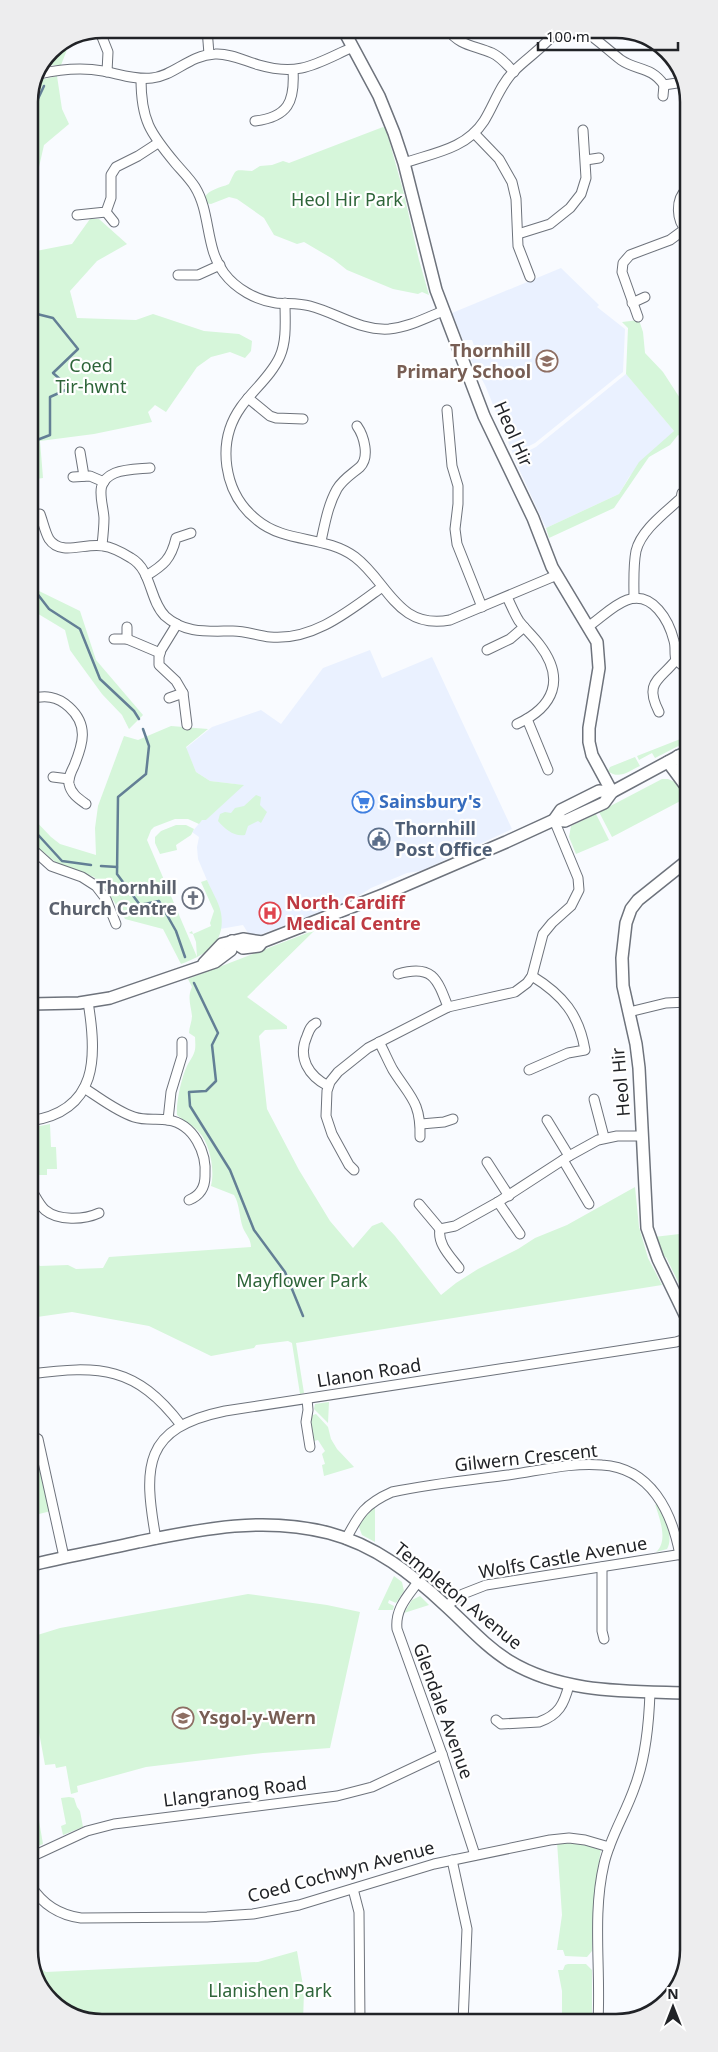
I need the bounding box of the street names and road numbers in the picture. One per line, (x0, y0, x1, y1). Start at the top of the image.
street label: Heol Hir (489, 397, 539, 471)
street label: Heol Hir (605, 1046, 635, 1118)
street label: Llanon Road (315, 1352, 423, 1392)
street label: Gilwern Crescent (453, 1438, 599, 1476)
street label: Wolfs Castle Avenue (477, 1530, 649, 1584)
street label: Templeton Avenue (390, 1536, 528, 1654)
street label: Glendale Avenue (408, 1639, 480, 1782)
street label: Llangranog Road (162, 1770, 308, 1812)
street label: Coed Cochwyn Avenue (245, 1835, 437, 1908)

